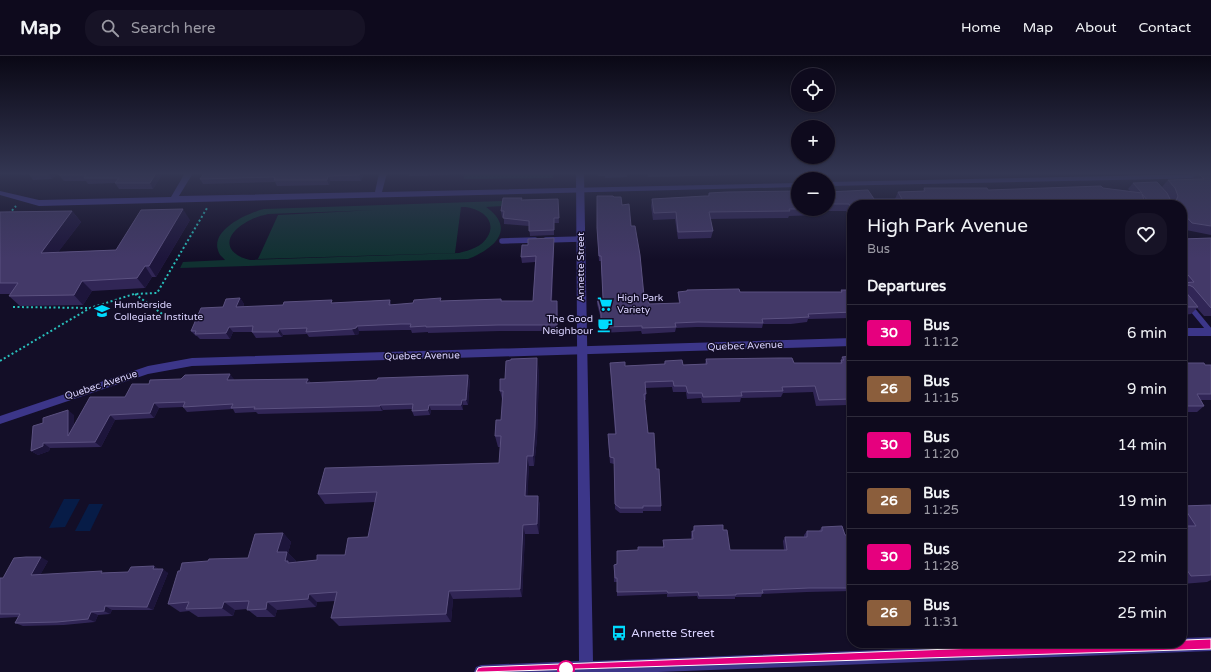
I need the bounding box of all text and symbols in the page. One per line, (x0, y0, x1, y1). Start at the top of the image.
search box (85, 10, 365, 46)
text: Map (20, 17, 61, 39)
icon: search (99, 17, 121, 39)
text: Search here (131, 19, 215, 37)
text: Home (961, 19, 1001, 36)
text: Map (1023, 19, 1053, 36)
text: About (1075, 19, 1117, 36)
text: Contact (1139, 19, 1191, 36)
map controls (791, 68, 835, 216)
button: locate (791, 68, 835, 112)
button: + (791, 120, 835, 164)
button: − (791, 172, 835, 216)
button: heart (1125, 213, 1167, 255)
text: High Park Avenue (867, 215, 1028, 237)
street label: Annette Street (575, 232, 587, 302)
text: Bus (867, 241, 890, 257)
text: Departures (867, 277, 946, 295)
place label: High Park Variety (617, 292, 664, 316)
supermarket icon: High Park Variety (596, 295, 614, 313)
place label: Humberside Collegiate Institute (114, 299, 203, 323)
school or university icon: Humberside Collegiate Institute (93, 302, 111, 320)
place label: The Good Neighbour (542, 313, 593, 337)
cafe icon: The Good Neighbour (596, 316, 614, 334)
text: Bus (923, 316, 950, 334)
text: 30 (880, 324, 898, 341)
text: 6 min (1127, 324, 1167, 342)
text: 11:12 (923, 334, 959, 350)
street label: Quebec Avenue (707, 339, 783, 353)
street label: Quebec Avenue (384, 349, 460, 363)
street label: Quebec Avenue (63, 368, 139, 402)
text: Bus (923, 372, 950, 390)
text: 26 (880, 380, 898, 397)
text: 9 min (1127, 380, 1167, 398)
text: 11:15 (923, 390, 959, 406)
text: Bus (923, 428, 950, 446)
text: 30 (880, 436, 898, 453)
text: 14 min (1118, 436, 1167, 454)
text: 11:20 (923, 446, 959, 462)
text: Bus (923, 484, 950, 502)
text: 26 (880, 492, 898, 509)
text: 19 min (1118, 492, 1167, 510)
text: 11:25 (923, 502, 959, 518)
text: Bus (923, 540, 950, 558)
text: 30 (880, 548, 898, 565)
text: 22 min (1118, 548, 1167, 566)
text: 11:28 (923, 558, 959, 574)
text: Bus (923, 596, 950, 614)
text: 26 (880, 604, 898, 621)
text: 25 min (1118, 604, 1167, 622)
text: 11:31 (923, 614, 959, 630)
bus stop icon: Annette Street (610, 624, 628, 642)
place label: Annette Street (631, 626, 715, 640)
unlabelled marker (557, 660, 575, 672)

